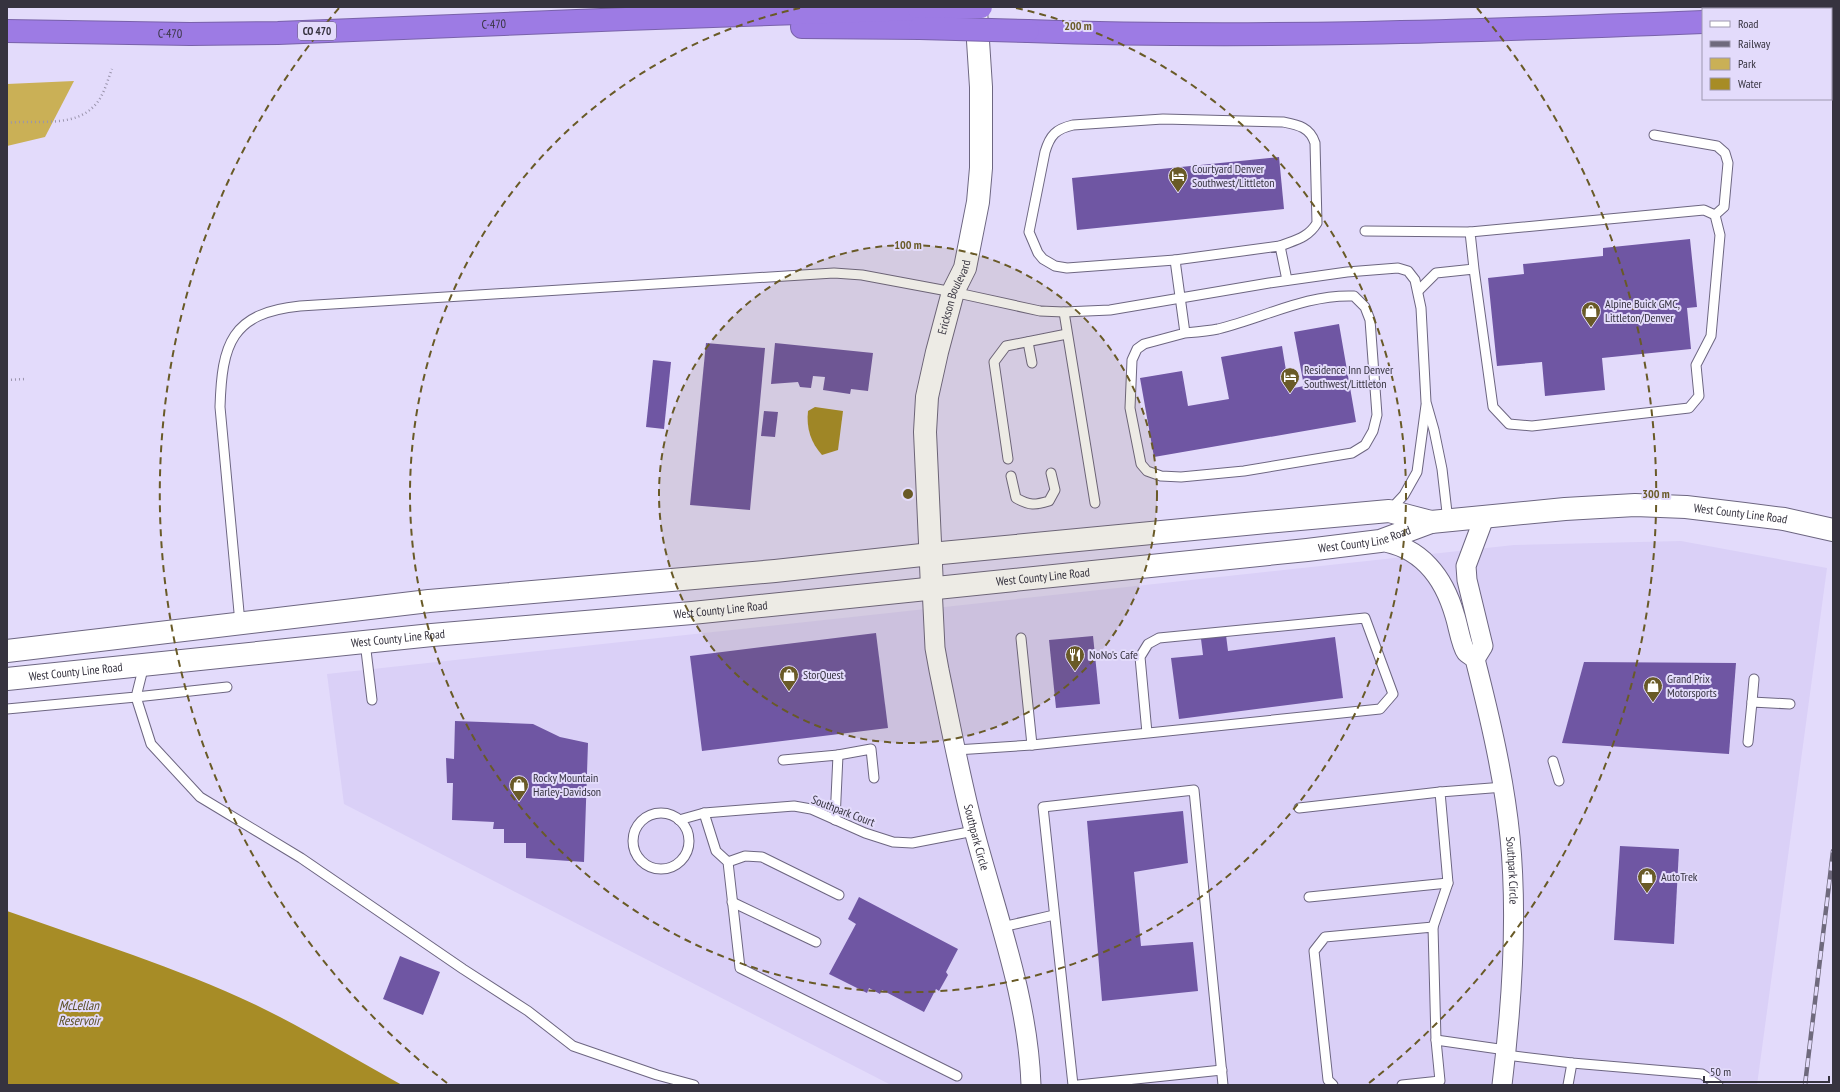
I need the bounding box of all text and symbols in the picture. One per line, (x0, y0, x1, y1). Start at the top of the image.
legend (1702, 8, 1832, 100)
street label: C-470 (481, 16, 506, 32)
text: Road (1738, 16, 1758, 31)
text: 200 m (1064, 18, 1092, 33)
road number: CO 470 (298, 22, 336, 40)
street label: C-470 (158, 25, 182, 41)
text: Railway (1738, 36, 1771, 51)
text: Park (1738, 56, 1756, 71)
text: Water (1738, 76, 1763, 91)
place label: Courtyard Denver Southwest/Littleton (1192, 161, 1275, 190)
hotel icon: Courtyard Denver Southwest/Littleton (1167, 165, 1189, 193)
text: 100 m (894, 237, 922, 252)
street label: Erickson Boulevard (934, 259, 973, 336)
place label: Alpine Buick GMC, Littleton/Denver (1605, 296, 1680, 325)
shop icon: Alpine Buick GMC, Littleton/Denver (1580, 300, 1602, 328)
place label: Residence Inn Denver Southwest/Littleton (1304, 362, 1394, 391)
hotel icon: Residence Inn Denver Southwest/Littleton (1279, 366, 1301, 394)
text: 300 m (1642, 486, 1670, 501)
centre of rings (901, 487, 915, 501)
street label: West County Line Road (1693, 500, 1789, 527)
street label: West County Line Road (1317, 522, 1413, 556)
street label: West County Line Road (995, 564, 1091, 589)
street label: West County Line Road (673, 597, 768, 622)
street label: West County Line Road (350, 626, 445, 650)
restaurant icon: NoNo's Cafe (1064, 644, 1086, 672)
place label: NoNo's Cafe (1089, 647, 1138, 662)
street label: West County Line Road (28, 659, 123, 684)
shop icon: StorQuest (778, 664, 800, 692)
place label: StorQuest (803, 667, 845, 682)
place label: Grand Prix Motorsports (1667, 671, 1717, 700)
shop icon: Grand Prix Motorsports (1642, 675, 1664, 703)
place label: Rocky Mountain Harley-Davidson (533, 770, 601, 799)
shop icon: Rocky Mountain Harley-Davidson (508, 774, 530, 802)
street label: Southpark Court (809, 792, 878, 830)
street label: Southpark Circle (961, 803, 993, 872)
street label: Southpark Circle (1503, 836, 1522, 904)
shop icon: AutoTrek (1636, 866, 1658, 894)
place label: AutoTrek (1661, 869, 1698, 884)
water label: McLellan Reservoir (58, 997, 102, 1029)
scale bar (1704, 1058, 1829, 1084)
text: 50 m (1710, 1064, 1731, 1079)

